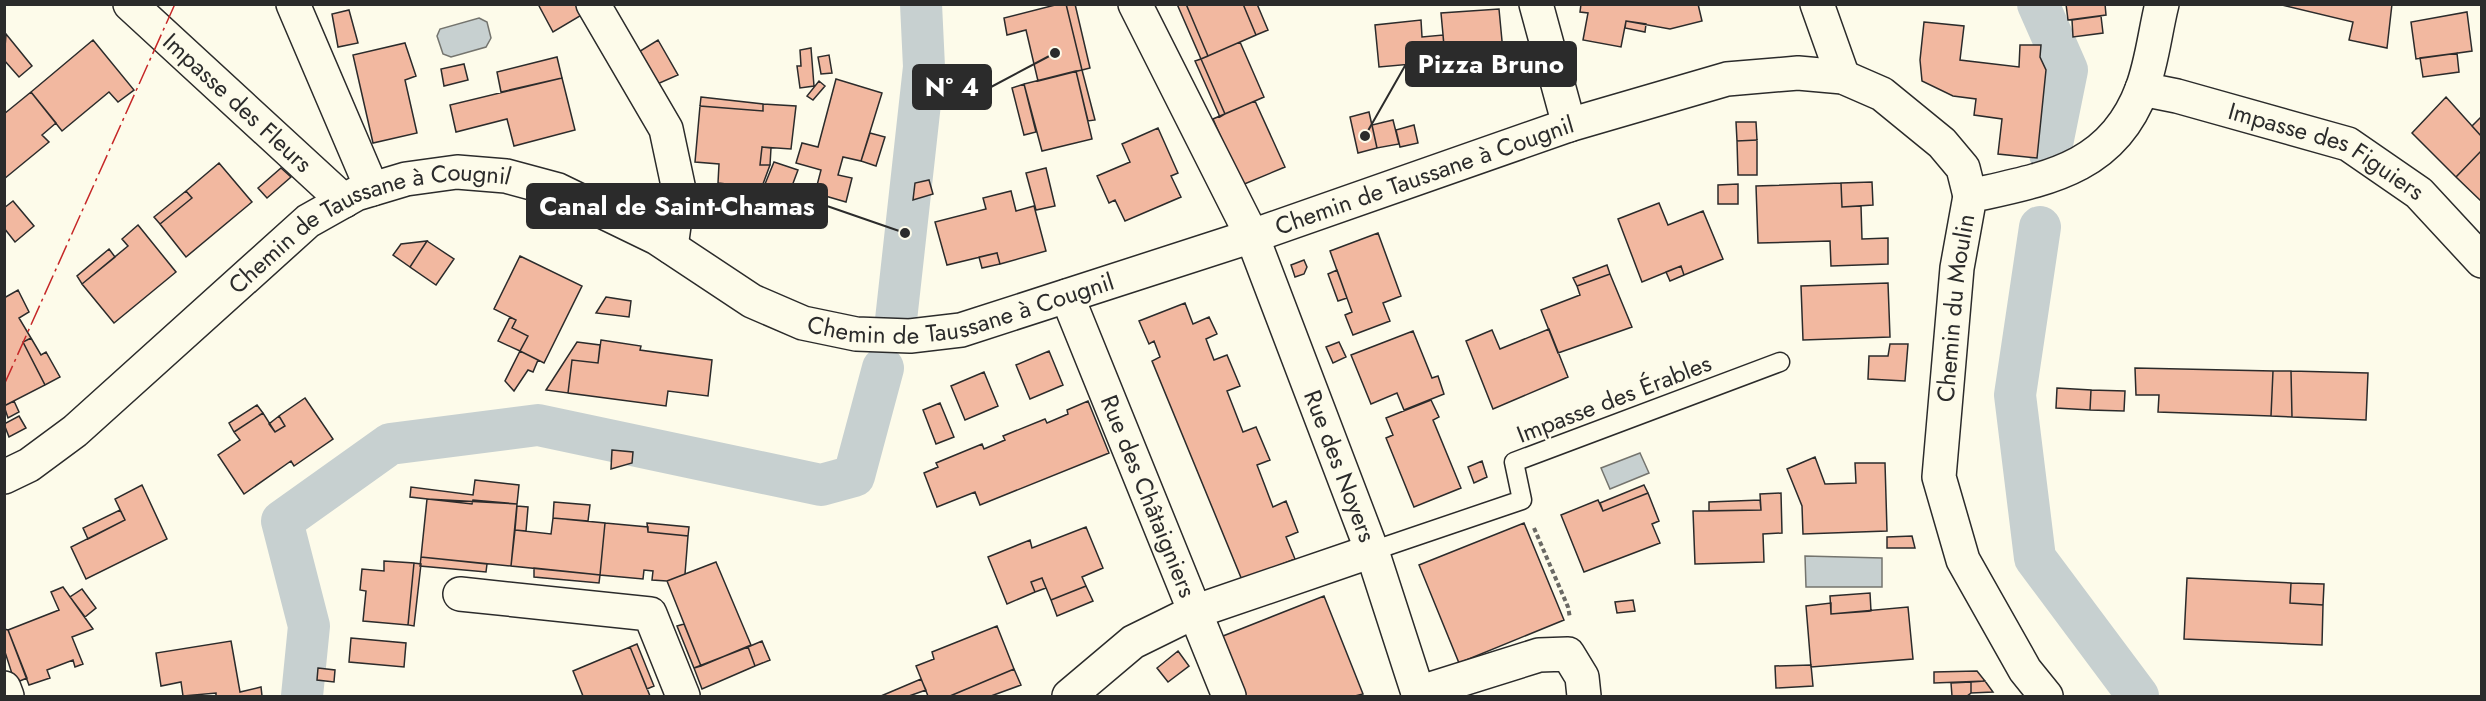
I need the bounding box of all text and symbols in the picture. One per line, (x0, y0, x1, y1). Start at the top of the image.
street label: Impasse des Fleurs (155, 25, 320, 180)
callout: Pizza Bruno (1406, 42, 1576, 86)
text: Pizza Bruno (1418, 45, 1564, 83)
callout: N° 4 (913, 65, 991, 109)
text: N° 4 (925, 68, 979, 106)
street label: Impasse des Figuiers (2224, 93, 2432, 209)
street label: Chemin de Taussane à Cougnil (1270, 107, 1578, 244)
street label: Chemin de Taussane à Cougnil (220, 154, 515, 302)
callout: Canal de Saint-Chamas (527, 184, 827, 228)
text: Canal de Saint-Chamas (539, 187, 815, 225)
street label: Chemin du Moulin (1928, 211, 1983, 403)
street label: Chemin de Taussane à Cougnil (804, 264, 1118, 353)
street label: Impasse des Érables (1511, 345, 1716, 452)
street label: Rue des Noyers (1295, 385, 1385, 547)
street label: Rue des Châtaigniers (1092, 389, 1205, 603)

